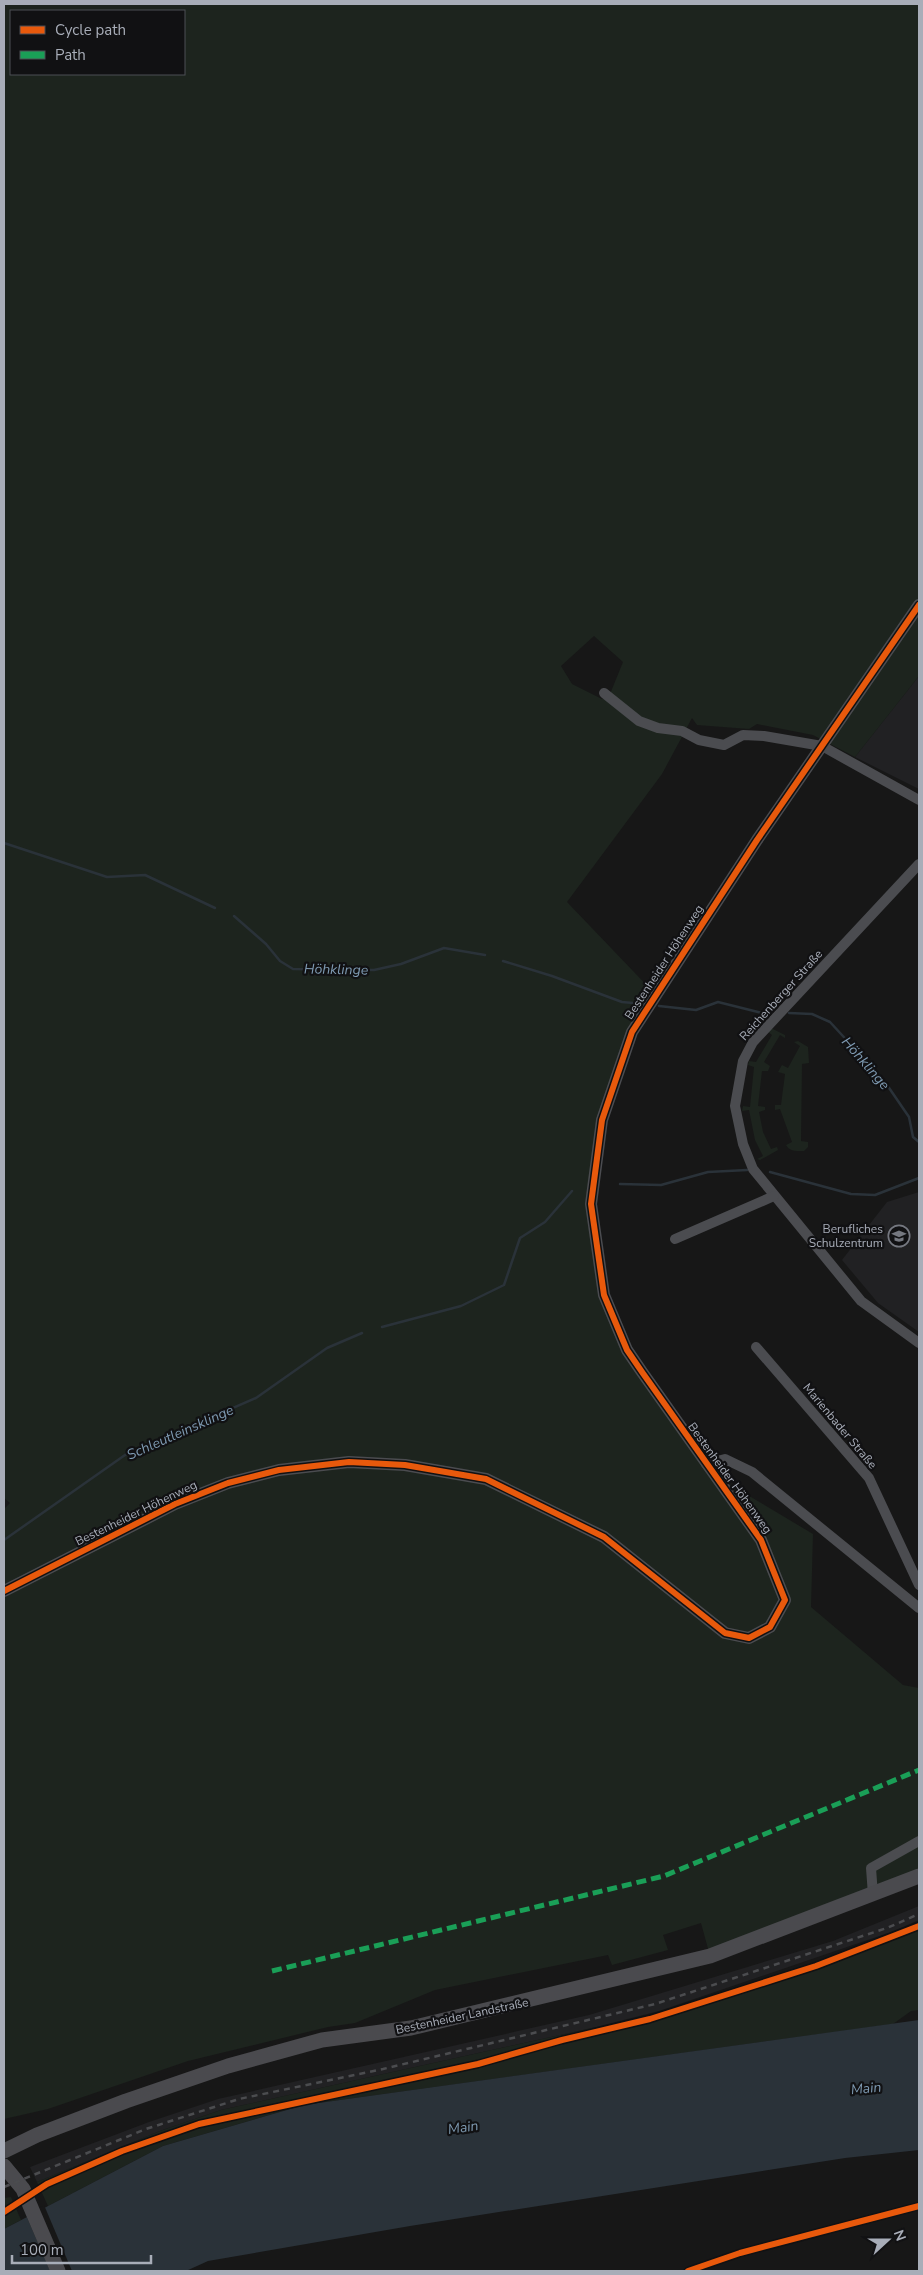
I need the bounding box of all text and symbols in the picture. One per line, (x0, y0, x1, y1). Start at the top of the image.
legend (10, 10, 185, 75)
text: Cycle path (55, 20, 126, 40)
text: Path (55, 45, 86, 65)
street label: Bestenheider Höhenweg (621, 902, 707, 1022)
street label: Reichenberger Straße (736, 946, 826, 1044)
water label: Höhklinge (304, 959, 369, 980)
water label: Höhklinge (837, 1033, 894, 1094)
place label: Berufliches Schulzentrum (809, 1221, 883, 1251)
school or university icon: Berufliches Schulzentrum (887, 1224, 911, 1248)
street label: Marienbader Straße (800, 1380, 880, 1472)
water label: Schleutleinsklinge (124, 1400, 237, 1464)
street label: Bestenheider Höhenweg (684, 1419, 776, 1537)
street label: Bestenheider Höhenweg (73, 1477, 199, 1549)
street label: Bestenheider Landstraße (394, 1994, 530, 2038)
water label: Main (850, 2078, 882, 2099)
water label: Main (447, 2116, 480, 2139)
north arrow (863, 2215, 913, 2265)
text: N (889, 2227, 910, 2244)
scale bar (12, 2232, 151, 2264)
text: 100 m (20, 2240, 64, 2260)

